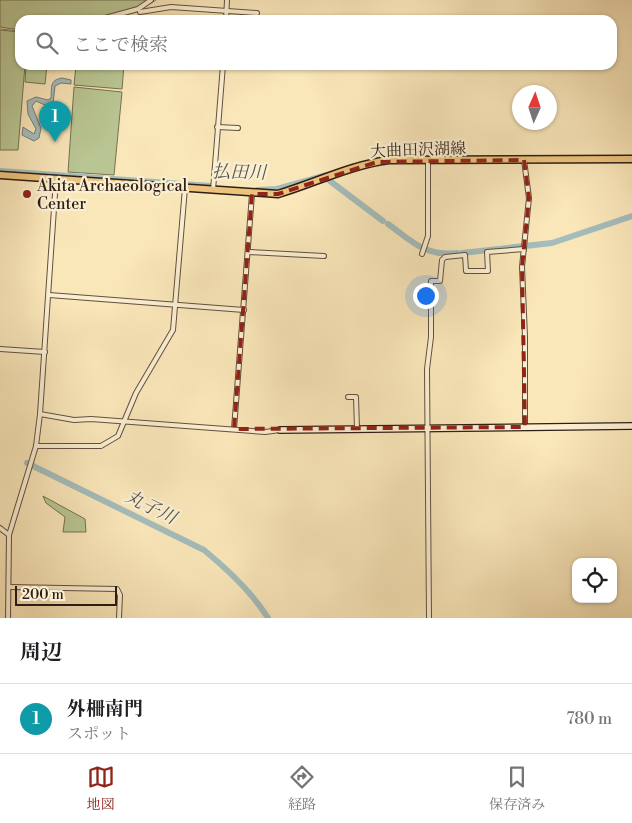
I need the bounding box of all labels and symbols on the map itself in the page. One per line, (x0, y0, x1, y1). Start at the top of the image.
north arrow (512, 85, 557, 130)
pin: 1 (39, 101, 71, 142)
street label: 大曲田沢湖線 (370, 138, 466, 162)
water label: 払田川 (212, 161, 268, 185)
place label: Akita Archaeological Center (36, 176, 188, 214)
marker: Akita Archaeological Center (21, 188, 33, 200)
your location (413, 283, 439, 309)
water label: 丸子川 (121, 485, 182, 530)
scale bar (15, 583, 118, 606)

